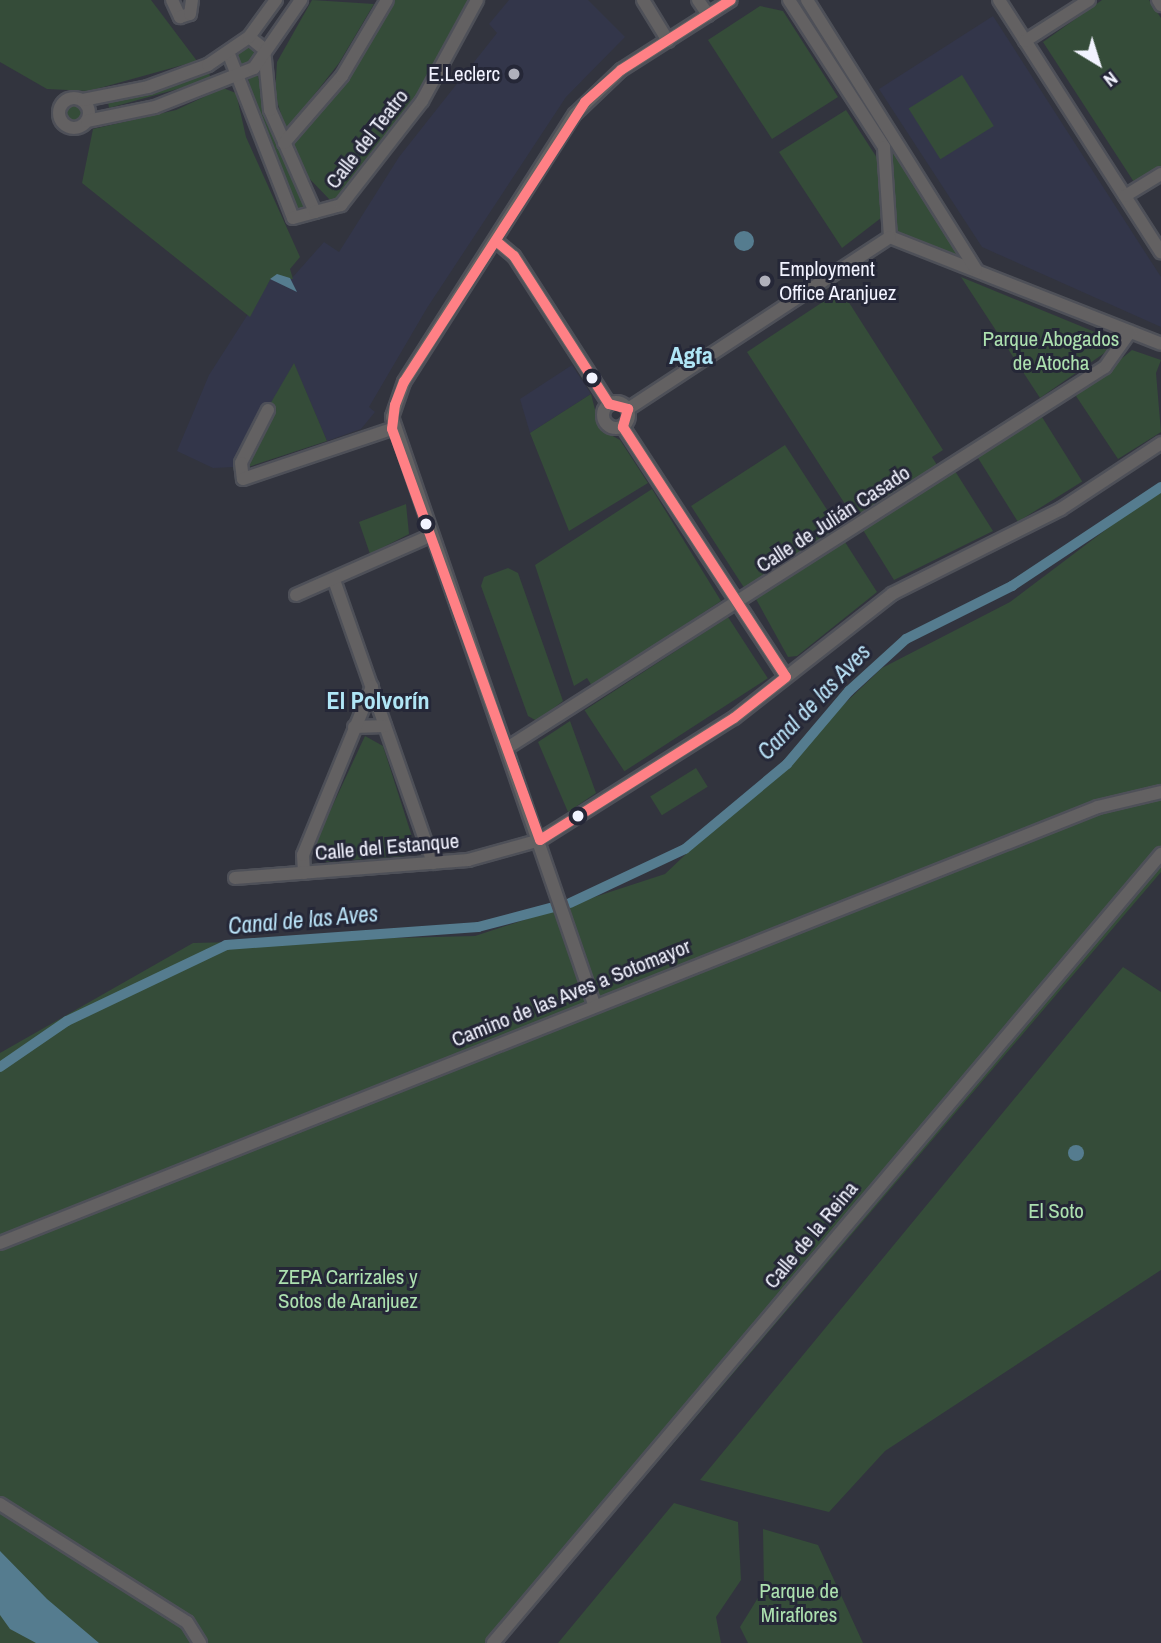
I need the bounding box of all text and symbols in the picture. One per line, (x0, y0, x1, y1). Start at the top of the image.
north arrow (1063, 28, 1133, 98)
place label: E.Leclerc (428, 61, 500, 87)
marker: E.Leclerc (506, 66, 522, 82)
text: N (1098, 66, 1123, 93)
street label: Calle del Teatro (320, 84, 414, 194)
place label: Employment Office Aranjuez (779, 256, 897, 306)
marker: Employment Office Aranjuez (757, 273, 773, 289)
park label: Parque Abogados de Atocha (982, 326, 1120, 376)
district label: Agfa (669, 342, 713, 370)
unlabelled marker (585, 371, 599, 385)
street label: Calle de Julián Casado (751, 460, 915, 578)
unlabelled marker (419, 517, 433, 531)
water label: Canal de las Aves (751, 638, 877, 766)
district label: El Polvorín (327, 687, 429, 715)
unlabelled marker (571, 809, 585, 823)
street label: Calle del Estanque (314, 828, 460, 866)
water label: Canal de las Aves (226, 900, 380, 940)
street label: Camino de las Aves a Sotomayor (447, 933, 695, 1053)
street label: Calle de la Reina (759, 1176, 863, 1294)
park label: El Soto (1028, 1198, 1084, 1224)
park label: ZEPA Carrizales y Sotos de Aranjuez (278, 1264, 418, 1314)
park label: Parque de Miraflores (759, 1578, 839, 1628)

